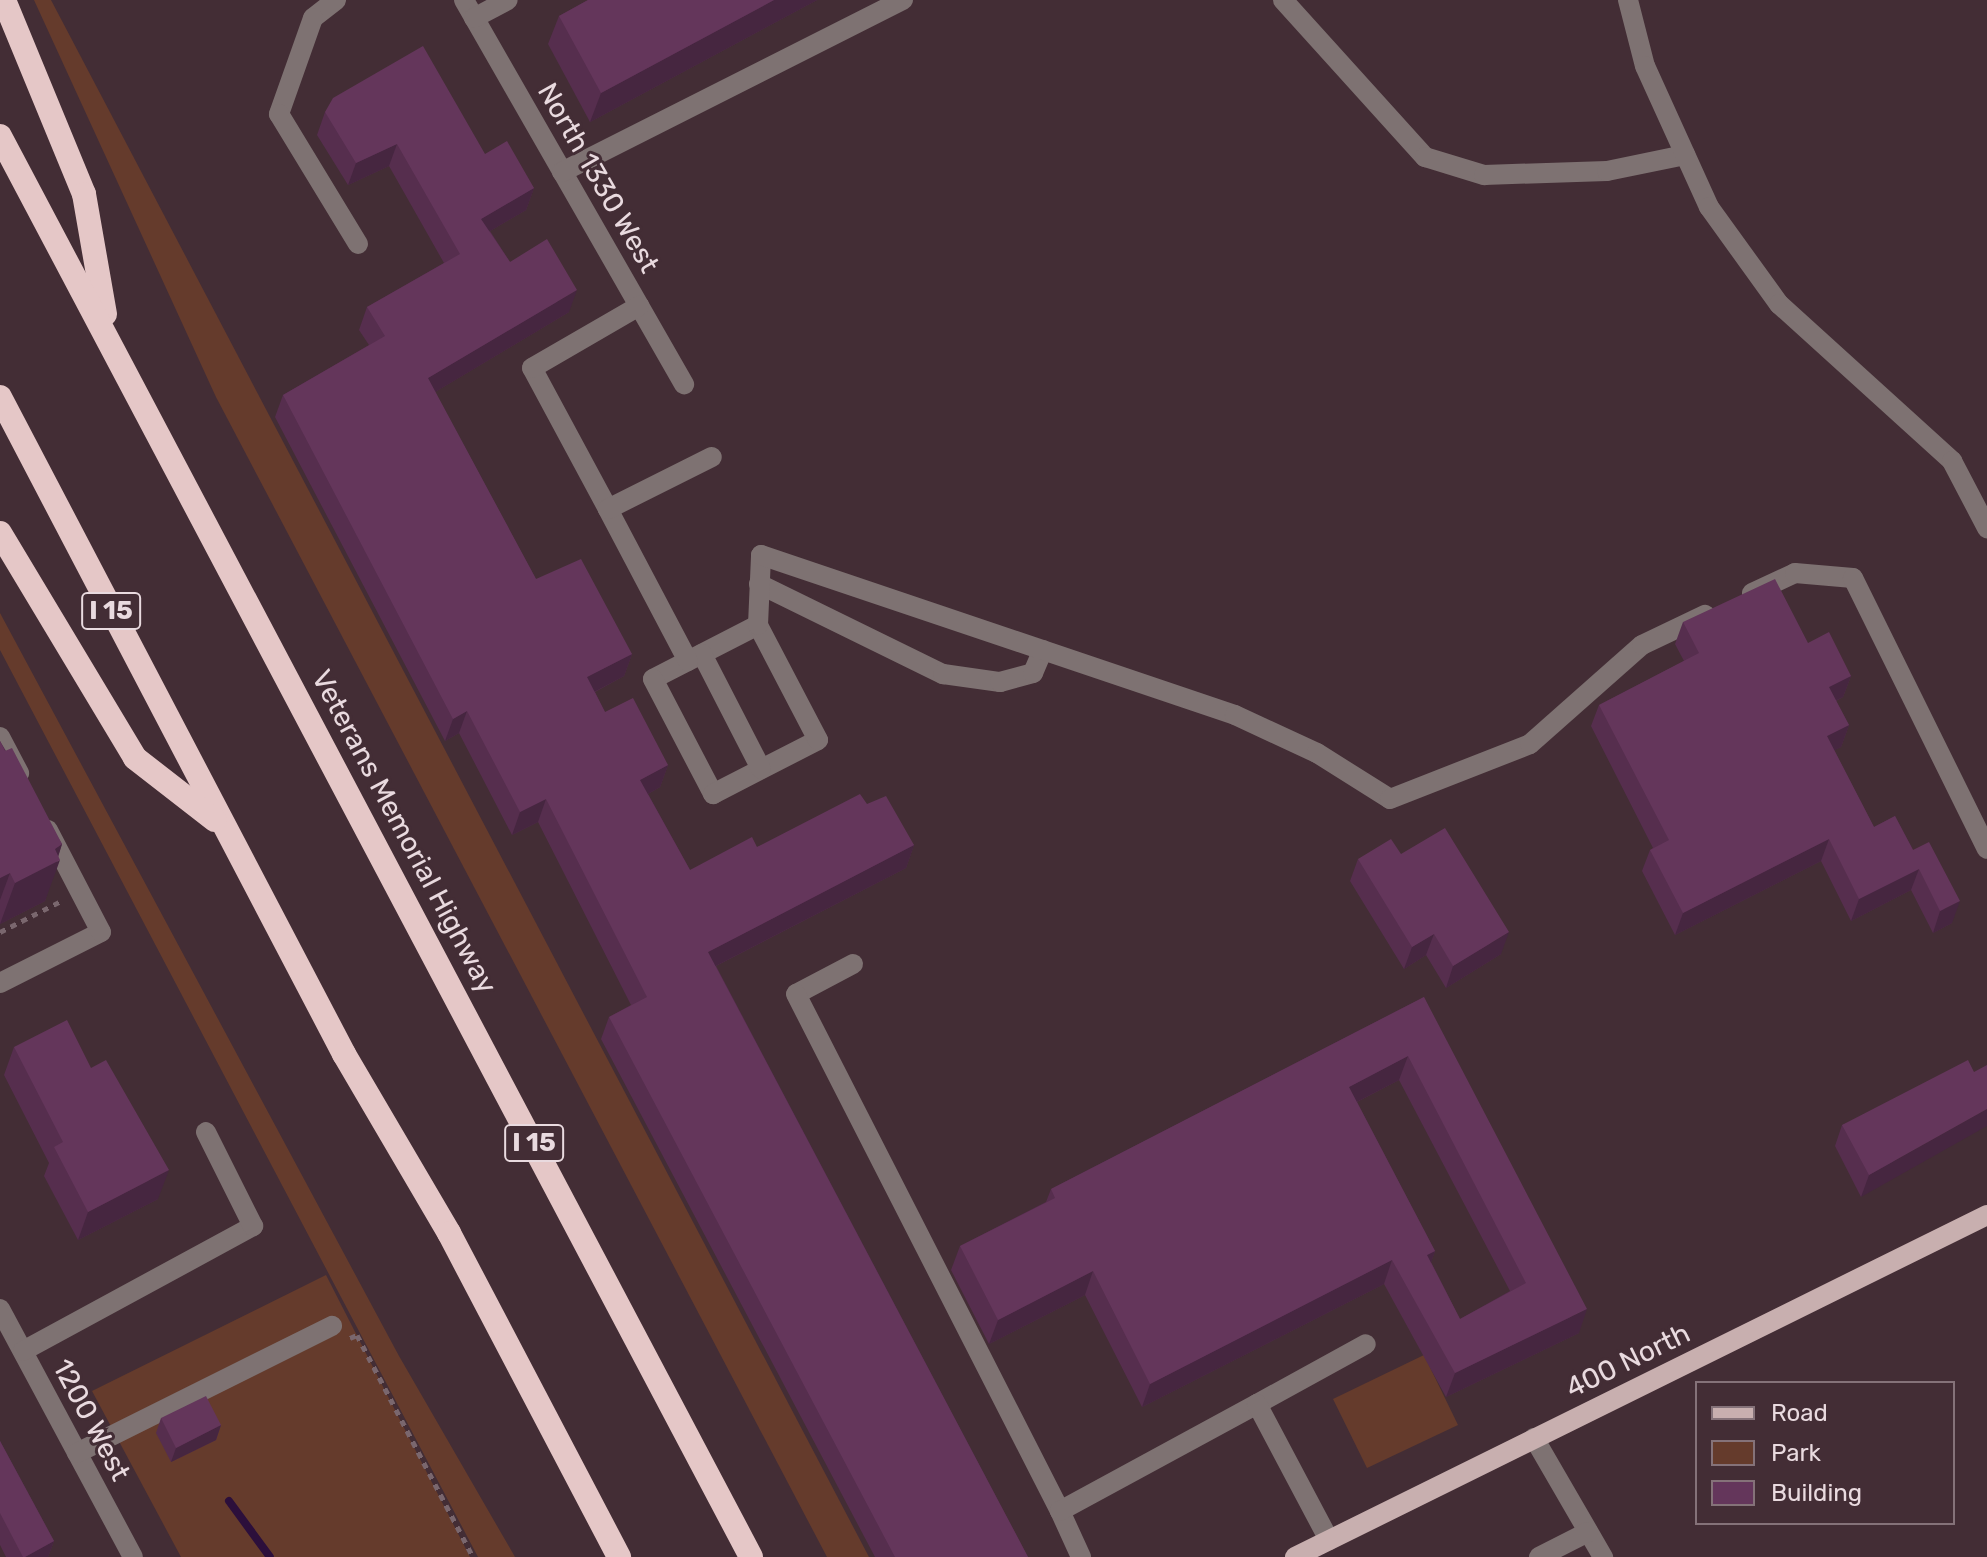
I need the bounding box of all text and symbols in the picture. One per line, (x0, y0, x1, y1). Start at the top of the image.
street label: North 1330 West (530, 77, 666, 279)
road number: I 15 (81, 589, 141, 633)
street label: Veterans Memorial Highway (304, 665, 504, 999)
road number: I 15 (504, 1121, 564, 1165)
street label: 400 North (1560, 1317, 1696, 1405)
street label: 1200 West (45, 1353, 137, 1487)
legend (1695, 1381, 1955, 1525)
text: Road (1771, 1399, 1828, 1427)
text: Park (1771, 1439, 1821, 1467)
text: Building (1771, 1479, 1862, 1507)

